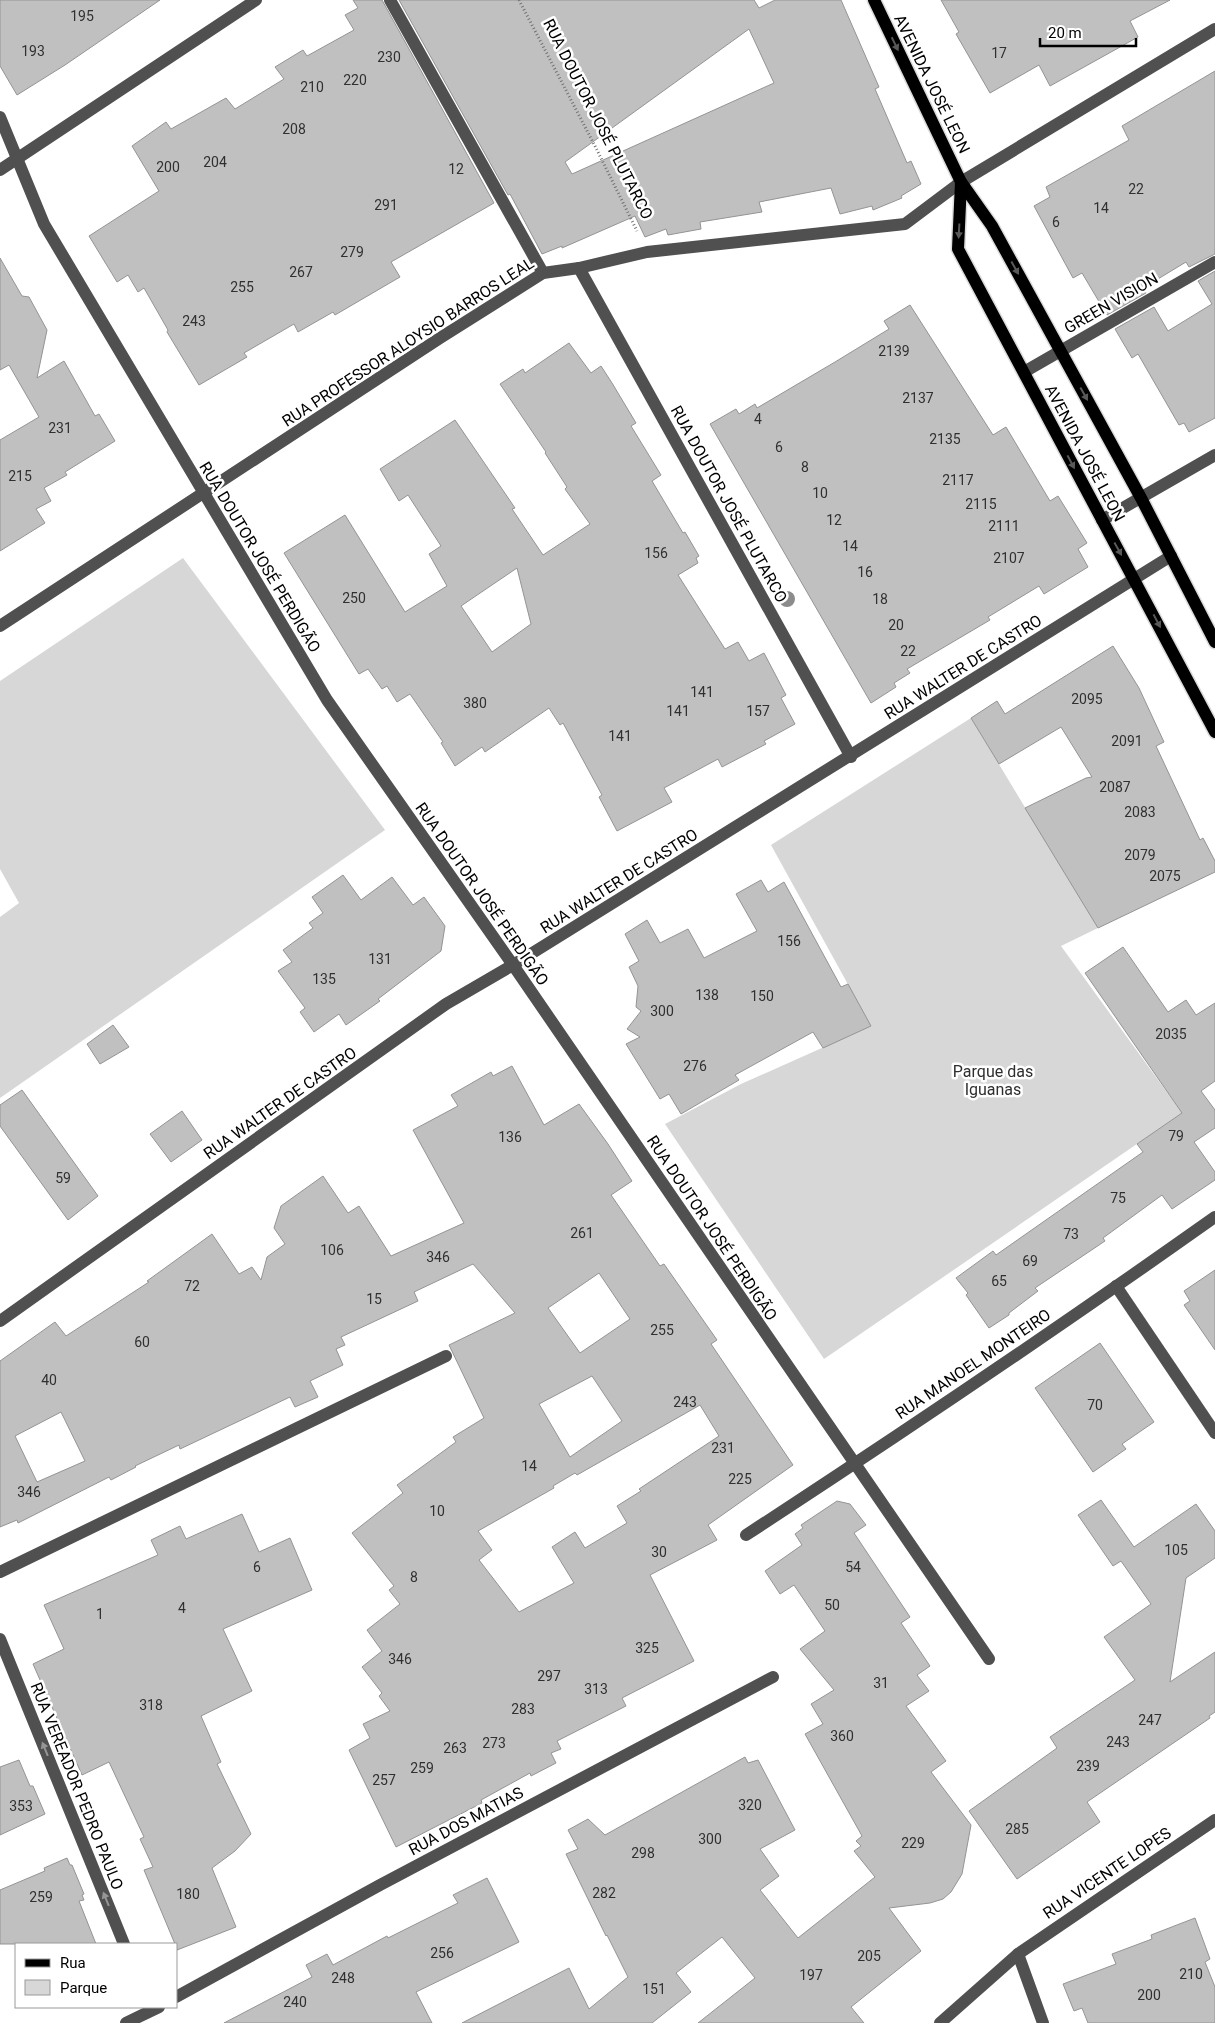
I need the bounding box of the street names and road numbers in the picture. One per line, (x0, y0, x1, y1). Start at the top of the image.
street label: AVENIDA JOSÉ LEON (890, 11, 974, 157)
street label: RUA DOUTOR JOSÉ PLUTARCO (539, 16, 657, 222)
street label: RUA PROFESSOR ALOYSIO BARROS LEAL (279, 253, 538, 431)
street label: GREEN VISION (1061, 268, 1161, 338)
street label: AVENIDA JOSÉ LEON (1041, 381, 1129, 525)
street label: RUA DOUTOR JOSÉ PLUTARCO (667, 402, 791, 606)
street label: RUA DOUTOR JOSÉ PERDIGÃO (195, 458, 325, 656)
street label: RUA WALTER DE CASTRO (881, 611, 1045, 723)
street label: RUA DOUTOR JOSÉ PERDIGÃO (411, 798, 553, 989)
street label: RUA WALTER DE CASTRO (537, 825, 701, 937)
street label: RUA WALTER DE CASTRO (200, 1043, 360, 1163)
street label: RUA DOUTOR JOSÉ PERDIGÃO (643, 1131, 782, 1324)
street label: RUA MANOEL MONTEIRO (892, 1305, 1054, 1423)
street label: RUA VEREADOR PEDRO PAULO (27, 1680, 127, 1892)
street label: RUA DOS MATIAS (405, 1783, 527, 1859)
street label: RUA VICENTE LOPES (1039, 1823, 1175, 1923)

